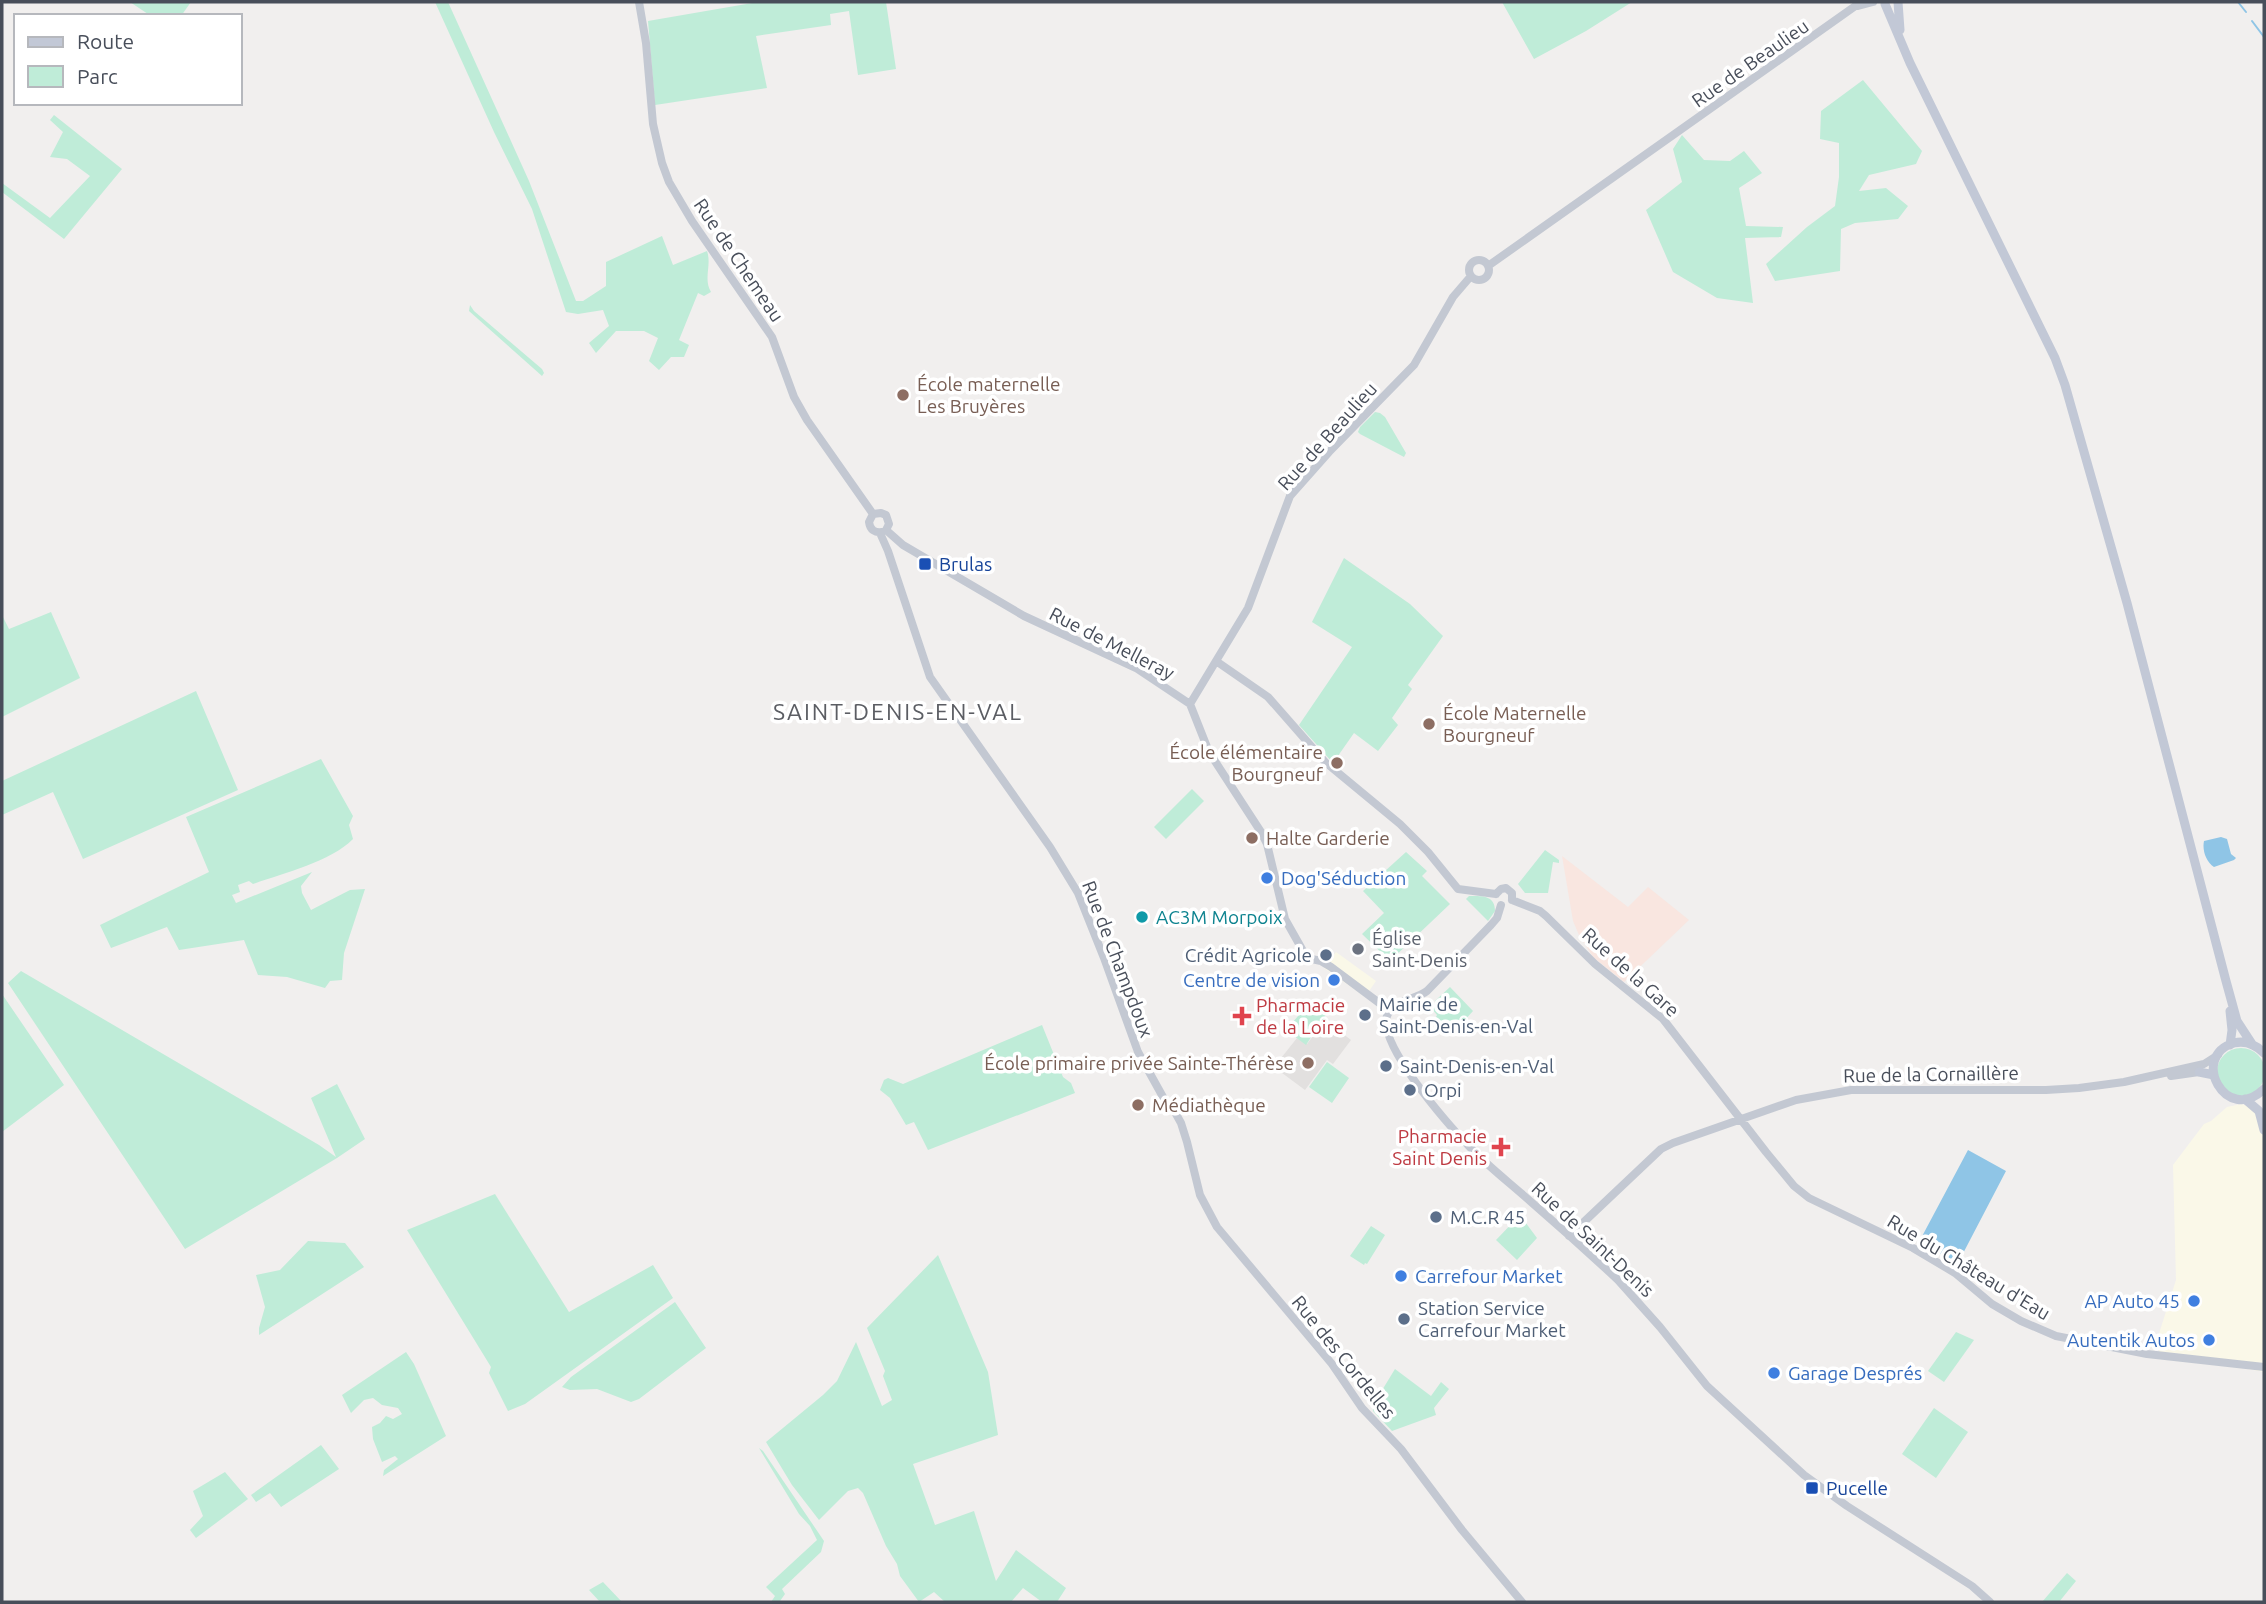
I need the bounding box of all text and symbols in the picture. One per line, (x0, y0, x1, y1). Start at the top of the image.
legend (14, 14, 242, 105)
street label: Rue de Beaulieu (1687, 15, 1813, 111)
text: Route (77, 29, 134, 53)
text: Parc (77, 64, 118, 88)
street label: Rue de Chemeau (690, 194, 788, 326)
place label: École maternelle Les Bruyères (917, 373, 1060, 417)
street label: Rue de Beaulieu (1273, 378, 1381, 494)
marker: École maternelle Les Bruyères (895, 387, 911, 403)
place label: Brulas (939, 553, 992, 575)
marker: Brulas (917, 556, 933, 572)
street label: Rue de Melleray (1046, 602, 1178, 684)
district label: SAINT-DENIS-EN-VAL (773, 699, 1023, 724)
place label: École Maternelle Bourgneuf (1443, 702, 1587, 746)
marker: École Maternelle Bourgneuf (1421, 716, 1437, 732)
place label: École élémentaire Bourgneuf (1169, 741, 1324, 785)
marker: École élémentaire Bourgneuf (1329, 755, 1345, 771)
place label: Halte Garderie (1266, 827, 1390, 849)
marker: Halte Garderie (1244, 830, 1260, 846)
place label: Dog'Séduction (1281, 867, 1406, 889)
marker: Dog'Séduction (1259, 870, 1275, 886)
street label: Rue de Champdoux (1078, 878, 1158, 1041)
place label: AC3M Morpoix (1156, 906, 1283, 928)
marker: AC3M Morpoix (1134, 909, 1150, 925)
street label: Rue de la Gare (1578, 923, 1684, 1021)
place label: Église Saint-Denis (1372, 927, 1467, 971)
marker: Église Saint-Denis (1350, 941, 1366, 957)
place label: Crédit Agricole (1185, 944, 1312, 966)
marker: Crédit Agricole (1318, 947, 1334, 963)
place label: Centre de vision (1183, 969, 1320, 991)
marker: Centre de vision (1326, 972, 1342, 988)
place label: Mairie de Saint-Denis-en-Val (1379, 993, 1533, 1037)
place label: Pharmacie de la Loire (1256, 994, 1345, 1038)
marker: Mairie de Saint-Denis-en-Val (1357, 1007, 1373, 1023)
marker: Pharmacie de la Loire (1234, 1008, 1250, 1024)
place label: École primaire privée Sainte-Thérèse (984, 1052, 1294, 1074)
marker: École primaire privée Sainte-Thérèse (1300, 1055, 1316, 1071)
place label: Saint-Denis-en-Val (1400, 1055, 1554, 1077)
marker: Saint-Denis-en-Val (1378, 1058, 1394, 1074)
street label: Rue de la Cornaillère (1843, 1061, 2019, 1087)
place label: Orpi (1424, 1079, 1462, 1101)
marker: Orpi (1402, 1082, 1418, 1098)
place label: Médiathèque (1152, 1094, 1266, 1116)
marker: Médiathèque (1130, 1097, 1146, 1113)
place label: Pharmacie Saint Denis (1392, 1125, 1487, 1169)
marker: Pharmacie Saint Denis (1493, 1139, 1509, 1155)
street label: Rue de Saint-Denis (1527, 1177, 1659, 1301)
place label: M.C.R 45 (1450, 1206, 1525, 1228)
marker: M.C.R 45 (1428, 1209, 1444, 1225)
street label: Rue du Château d'Eau (1884, 1210, 2054, 1324)
place label: Carrefour Market (1415, 1265, 1563, 1287)
marker: Carrefour Market (1393, 1268, 1409, 1284)
place label: AP Auto 45 (2084, 1290, 2180, 1312)
street label: Rue des Cordelles (1288, 1291, 1400, 1423)
marker: AP Auto 45 (2186, 1293, 2202, 1309)
place label: Station Service Carrefour Market (1418, 1297, 1566, 1341)
marker: Station Service Carrefour Market (1396, 1311, 1412, 1327)
place label: Autentik Autos (2067, 1329, 2195, 1351)
marker: Autentik Autos (2201, 1332, 2217, 1348)
place label: Garage Després (1788, 1362, 1922, 1384)
marker: Garage Després (1766, 1365, 1782, 1381)
place label: Pucelle (1826, 1477, 1888, 1499)
marker: Pucelle (1804, 1480, 1820, 1496)

